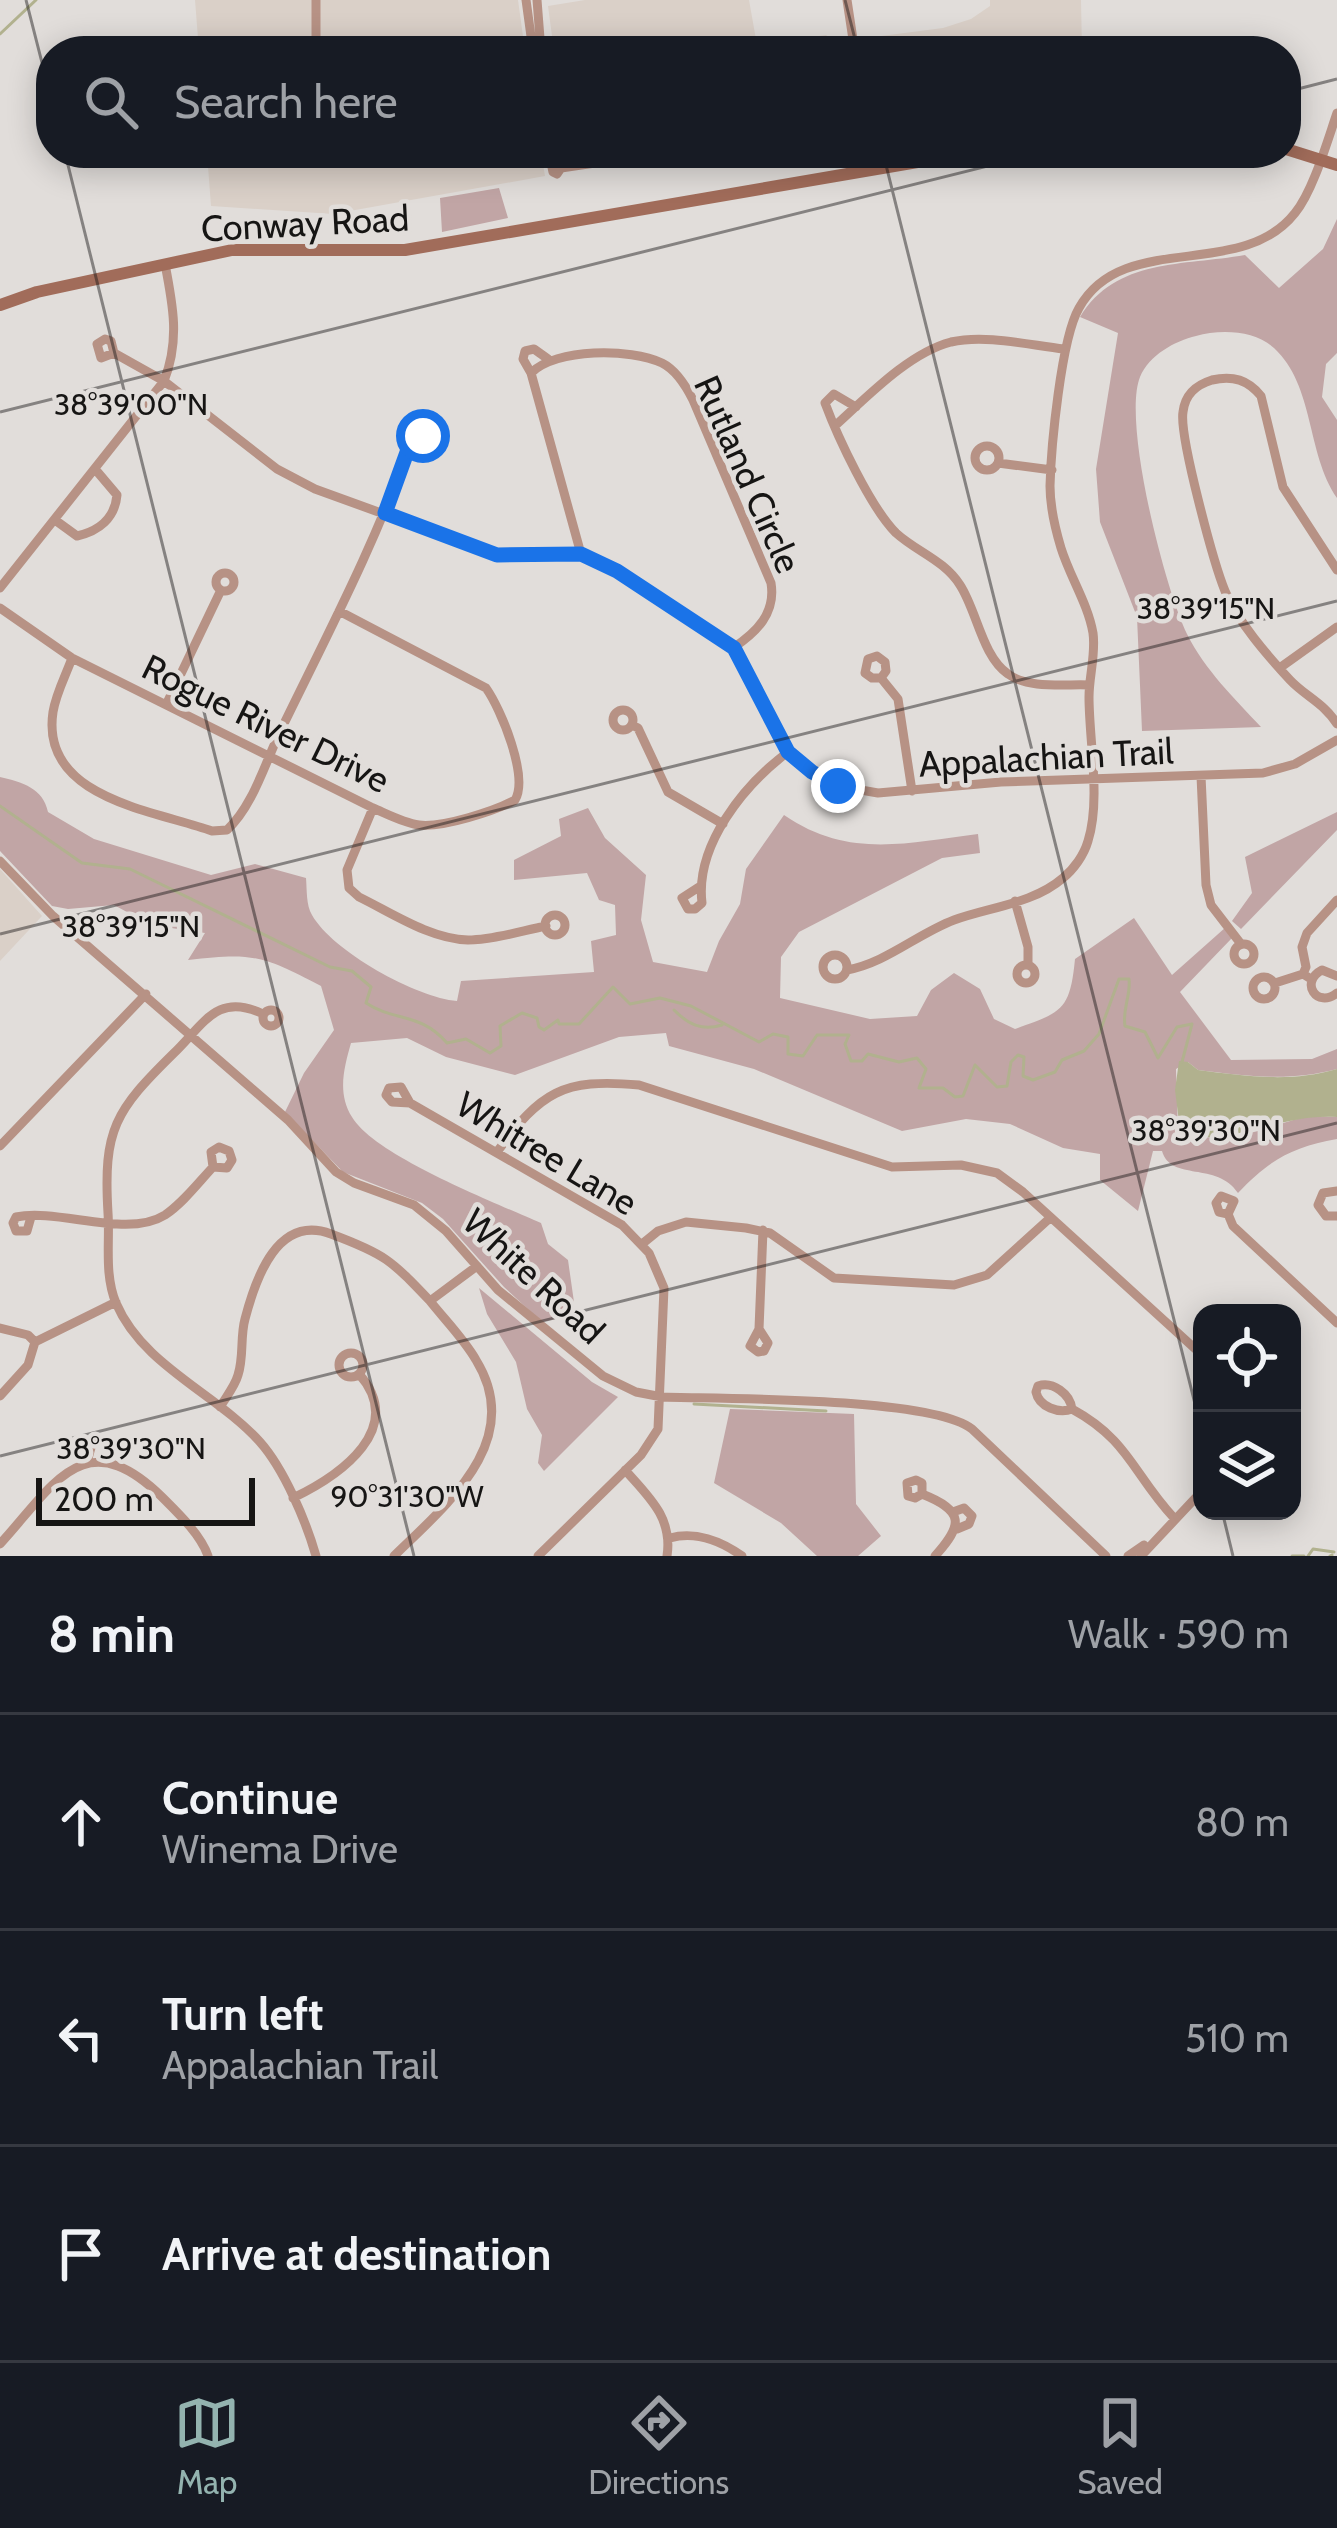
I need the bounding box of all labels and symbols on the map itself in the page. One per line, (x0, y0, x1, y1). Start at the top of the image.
street label: Conway Road (200, 196, 410, 250)
street label: Rutland Circle (685, 369, 811, 579)
text: 38°39'00"N (54, 386, 208, 423)
route start (396, 409, 450, 463)
text: 38°39'15"N (1137, 590, 1275, 627)
street label: Rogue River Drive (135, 644, 397, 802)
street label: Appalachian Trail (918, 728, 1175, 786)
route end (811, 759, 865, 813)
text: 38°39'15"N (62, 908, 200, 945)
street label: Whitree Lane (449, 1082, 645, 1224)
text: 38°39'30"N (1131, 1112, 1281, 1149)
street label: White Road (454, 1199, 614, 1353)
text: 38°39'30"N (56, 1430, 206, 1467)
scale bar (36, 1472, 255, 1525)
text: 90°31'30"W (330, 1478, 484, 1515)

